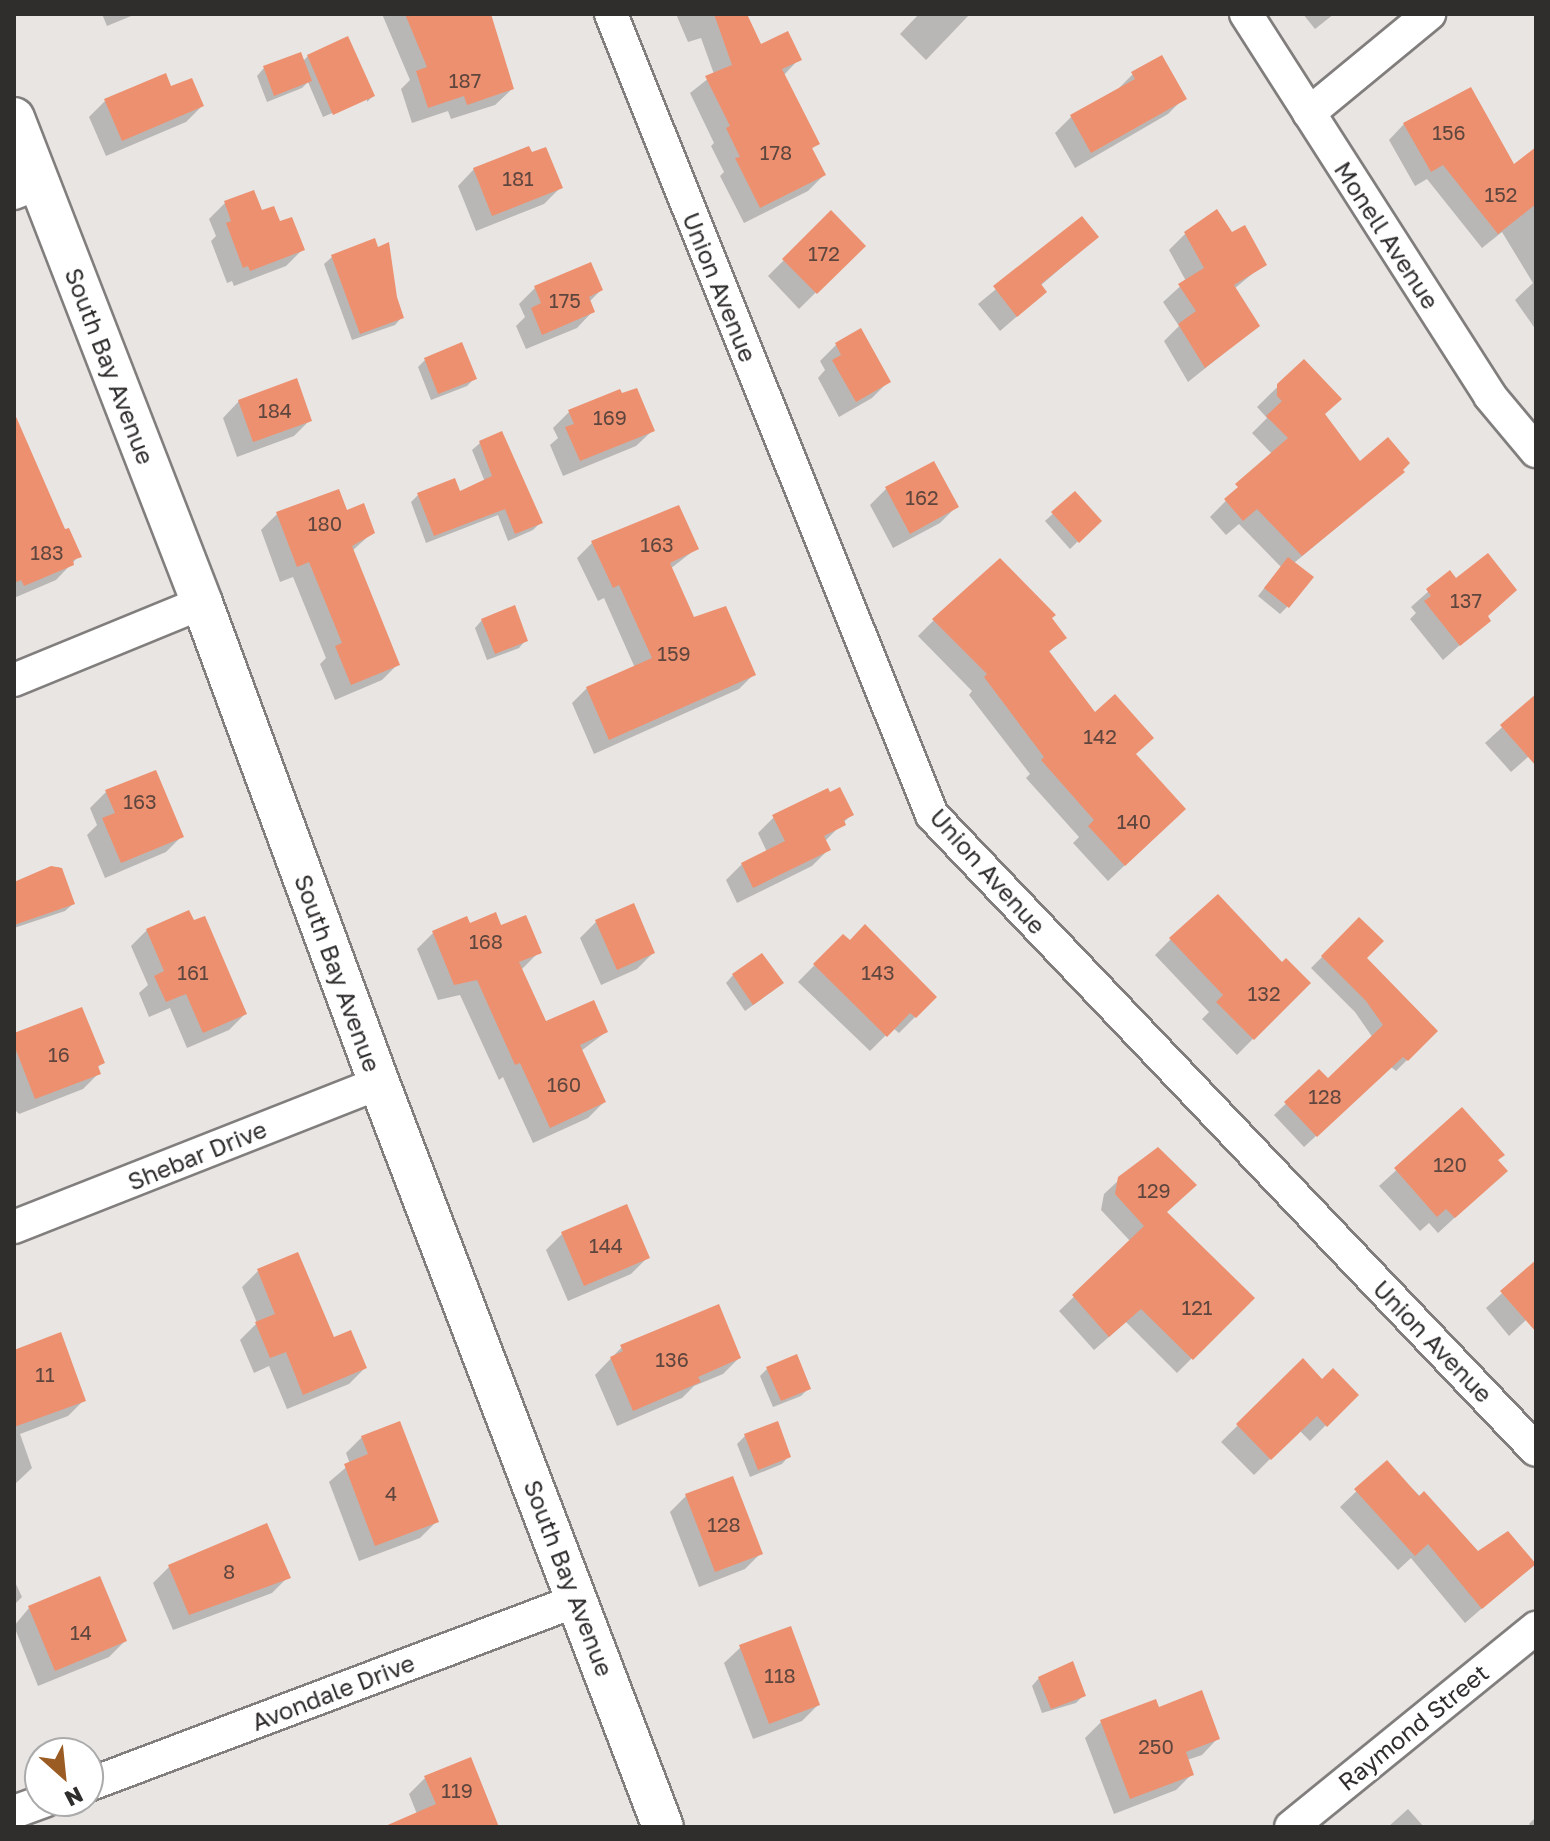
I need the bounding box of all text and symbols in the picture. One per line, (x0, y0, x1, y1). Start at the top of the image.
house number: 187 (449, 68, 481, 92)
house number: 156 (1432, 120, 1466, 144)
house number: 178 (760, 140, 792, 164)
street label: Monell Avenue (1329, 156, 1445, 314)
house number: 181 (502, 166, 534, 190)
house number: 152 (1485, 182, 1517, 206)
street label: Union Avenue (677, 208, 763, 366)
house number: 172 (808, 241, 840, 265)
street label: South Bay Avenue (59, 264, 161, 468)
house number: 175 (549, 288, 581, 312)
house number: 184 (258, 398, 292, 422)
house number: 169 (593, 405, 627, 429)
house number: 162 (905, 485, 939, 509)
house number: 180 (308, 511, 342, 535)
house number: 163 (640, 532, 674, 556)
house number: 183 (30, 540, 64, 564)
house number: 137 (1450, 588, 1482, 612)
house number: 159 (657, 641, 691, 665)
house number: 142 (1083, 724, 1117, 748)
house number: 163 (123, 789, 157, 813)
street label: Union Avenue (924, 802, 1052, 940)
house number: 140 (1117, 809, 1151, 833)
street label: South Bay Avenue (289, 870, 387, 1076)
house number: 168 (469, 929, 503, 953)
house number: 161 (177, 960, 209, 984)
house number: 143 (861, 960, 895, 984)
house number: 132 (1248, 981, 1280, 1005)
house number: 16 (48, 1042, 70, 1066)
house number: 160 (547, 1072, 581, 1096)
house number: 128 (1308, 1084, 1342, 1108)
street label: Shebar Drive (123, 1114, 271, 1196)
house number: 120 (1433, 1152, 1467, 1176)
house number: 129 (1137, 1178, 1171, 1202)
house number: 144 (589, 1233, 623, 1257)
street label: Union Avenue (1368, 1274, 1498, 1408)
house number: 121 (1182, 1295, 1212, 1319)
house number: 136 (655, 1347, 689, 1371)
house number: 11 (35, 1362, 55, 1386)
street label: South Bay Avenue (518, 1476, 620, 1680)
house number: 4 (385, 1481, 397, 1505)
house number: 128 (707, 1512, 741, 1536)
house number: 8 (223, 1559, 235, 1583)
house number: 14 (70, 1620, 92, 1644)
street label: Avondale Drive (248, 1648, 418, 1736)
street label: Raymond Street (1332, 1658, 1494, 1796)
house number: 118 (764, 1663, 796, 1687)
house number: 250 (1138, 1734, 1174, 1758)
north arrow (24, 1737, 104, 1817)
house number: 119 (441, 1778, 473, 1802)
text: N (61, 1781, 88, 1813)

